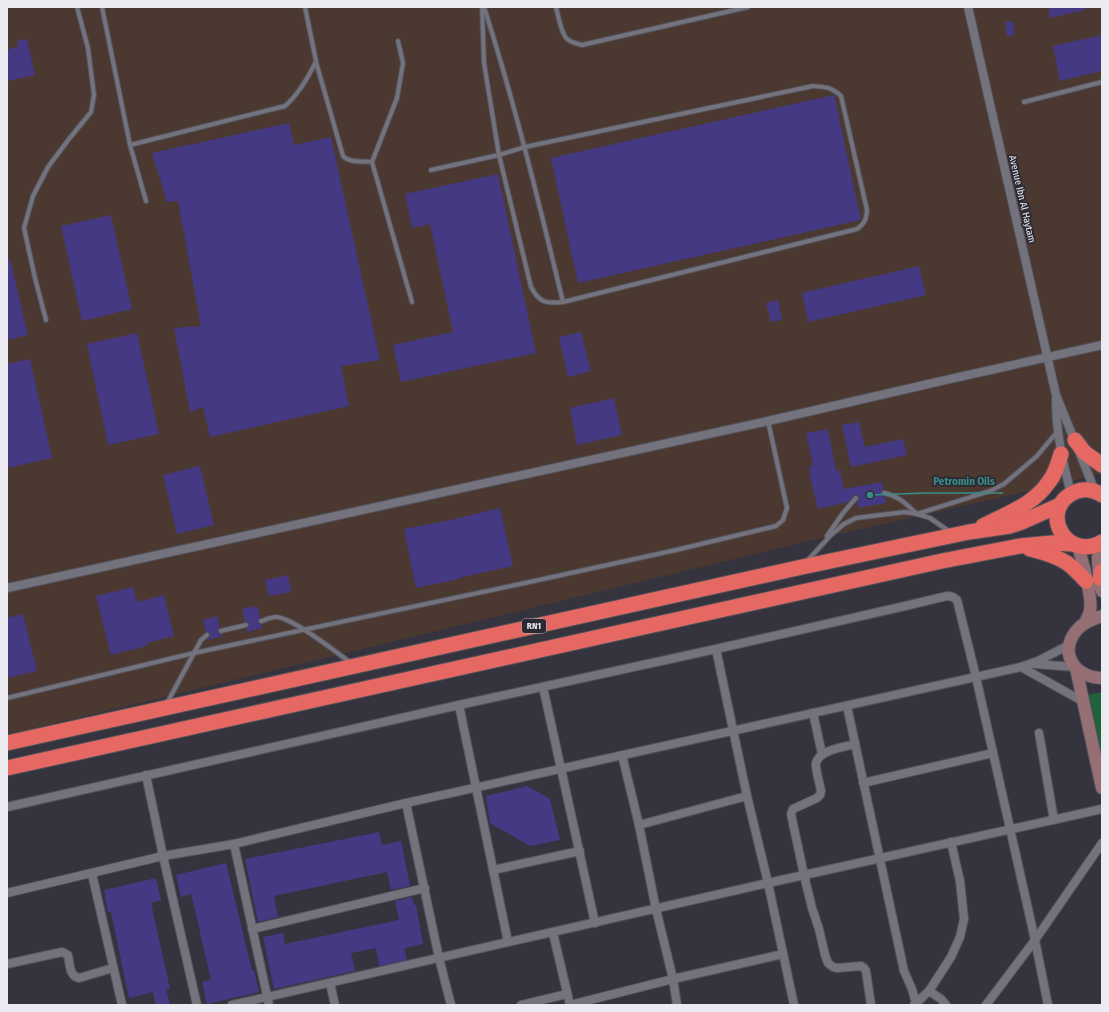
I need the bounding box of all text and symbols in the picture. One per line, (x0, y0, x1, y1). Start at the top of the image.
street label: Avenue Ibn Al Haytam (1006, 154, 1038, 244)
callout: Petromin Oils (926, 470, 1003, 493)
text: Petromin Oils (933, 475, 995, 488)
road number: RN1 (522, 619, 546, 633)

